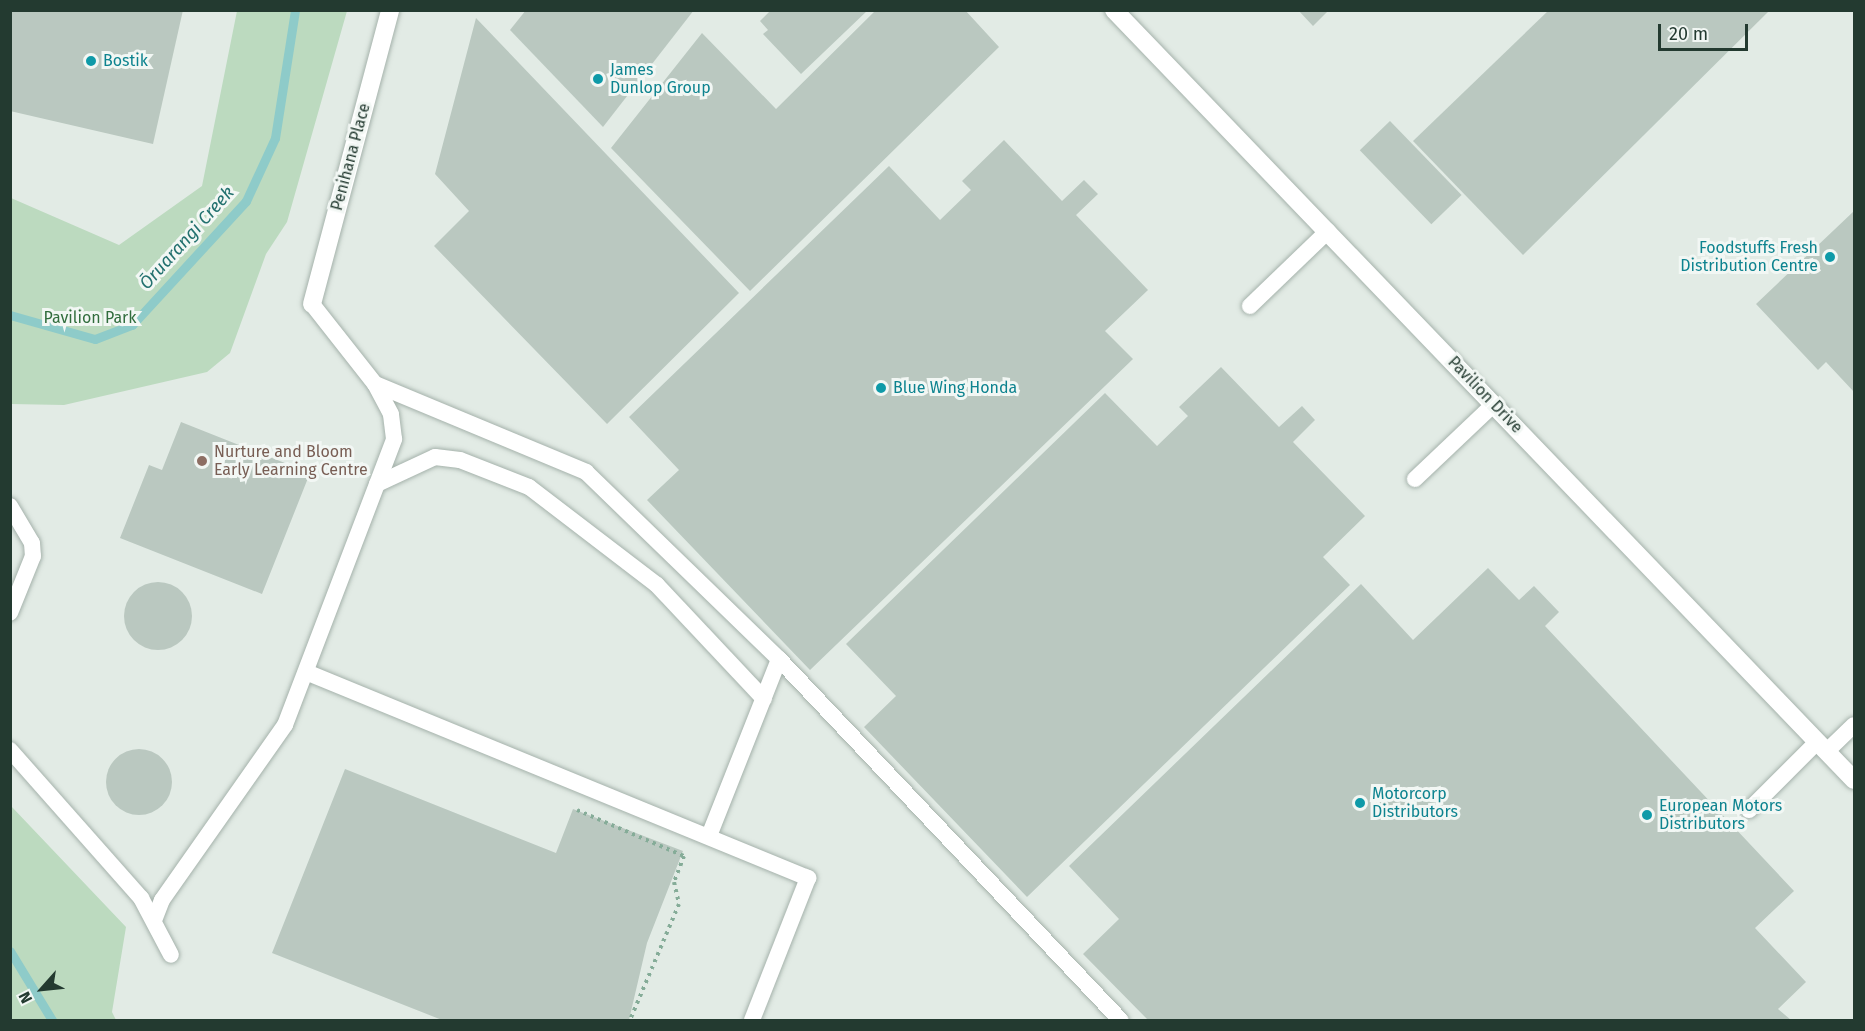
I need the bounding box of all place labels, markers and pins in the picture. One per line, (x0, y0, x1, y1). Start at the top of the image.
place label: Bostik (103, 51, 148, 71)
marker: Bostik (84, 54, 98, 68)
place label: James Dunlop Group (610, 60, 711, 98)
marker: James Dunlop Group (591, 72, 605, 86)
place label: Foodstuffs Fresh Distribution Centre (1680, 238, 1818, 276)
marker: Foodstuffs Fresh Distribution Centre (1823, 250, 1837, 264)
place label: Blue Wing Honda (893, 378, 1017, 398)
marker: Blue Wing Honda (874, 381, 888, 395)
place label: Nurture and Bloom Early Learning Centre (214, 442, 368, 480)
marker: Nurture and Bloom Early Learning Centre (195, 454, 209, 468)
place label: Motorcorp Distributors (1372, 784, 1458, 822)
marker: Motorcorp Distributors (1353, 796, 1367, 810)
place label: European Motors Distributors (1659, 796, 1782, 834)
marker: European Motors Distributors (1640, 808, 1654, 822)

